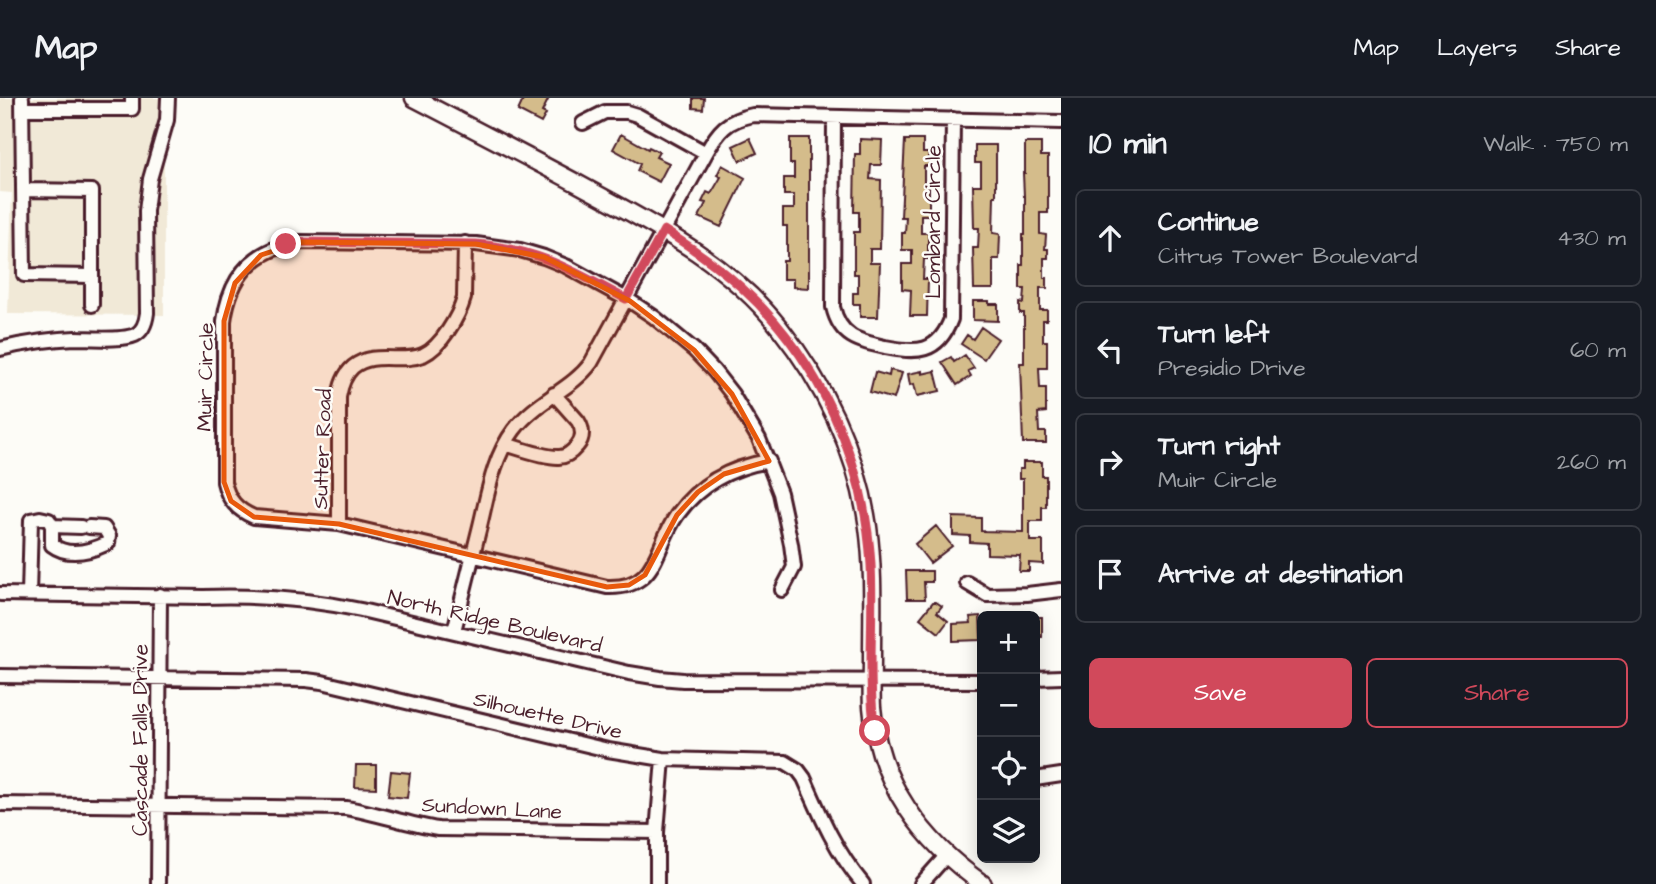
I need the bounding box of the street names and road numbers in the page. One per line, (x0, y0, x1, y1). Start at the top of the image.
street label: Lombard Circle (919, 145, 948, 299)
street label: Muir Circle (190, 322, 221, 432)
street label: Sutter Road (306, 388, 339, 510)
street label: North Ridge Boulevard (384, 583, 605, 662)
street label: Cascade Falls Drive (126, 644, 155, 836)
street label: Silhouette Drive (471, 684, 625, 747)
street label: Sundown Lane (421, 790, 563, 827)

